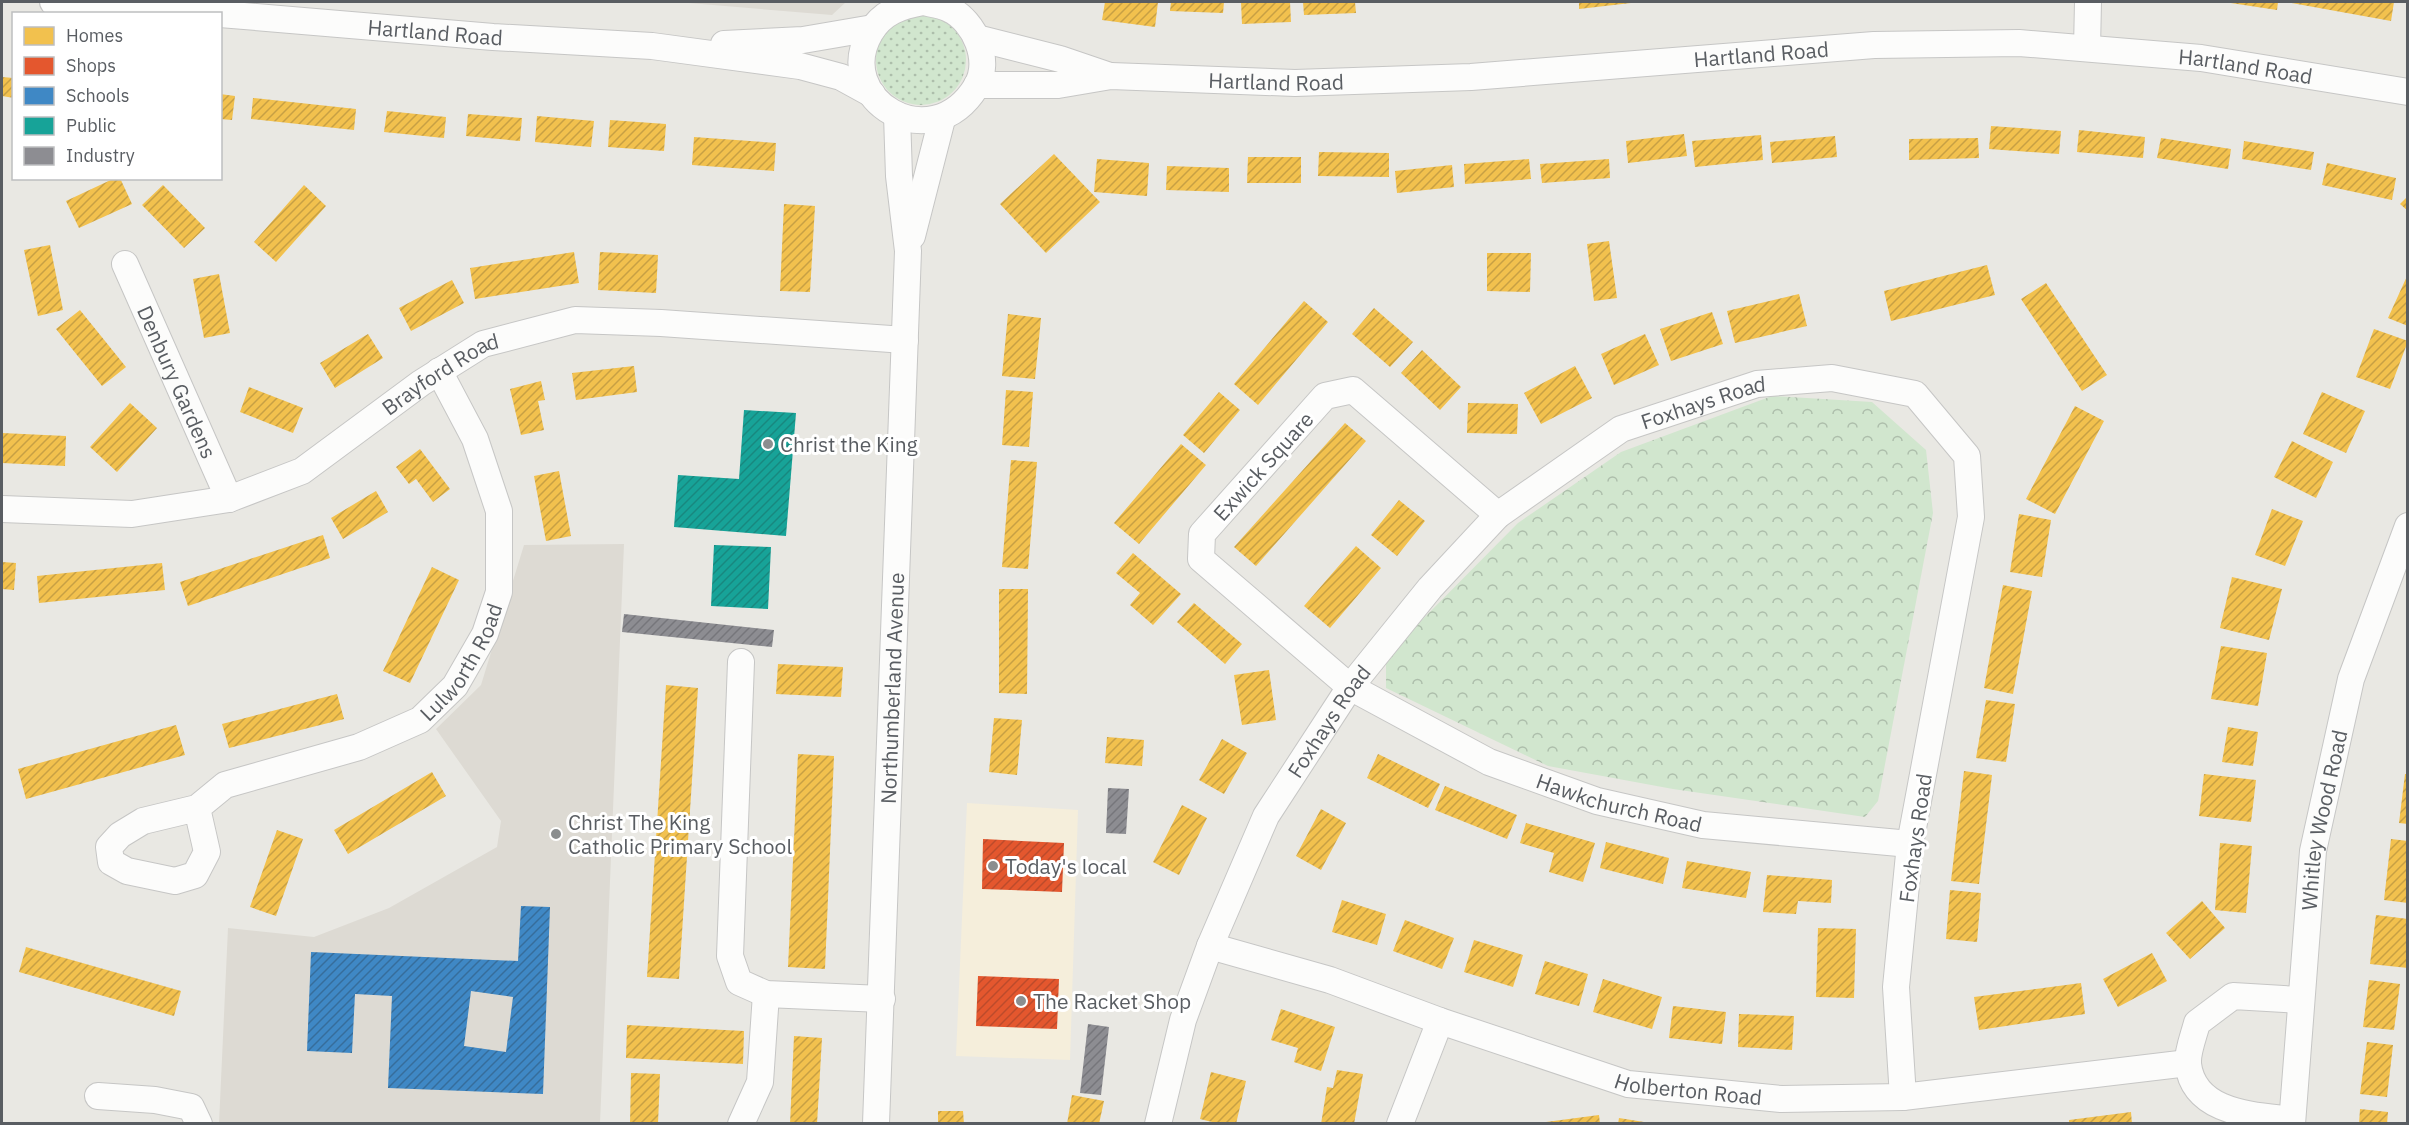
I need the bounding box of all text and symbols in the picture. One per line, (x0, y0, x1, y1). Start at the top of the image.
legend (12, 12, 222, 180)
street label: Hartland Road (367, 12, 504, 52)
text: Homes (66, 24, 123, 47)
street label: Hartland Road (1692, 35, 1830, 73)
street label: Hartland Road (2177, 42, 2315, 90)
text: Shops (66, 54, 116, 77)
street label: Hartland Road (1208, 66, 1344, 97)
text: Schools (66, 84, 130, 107)
text: Public (66, 114, 116, 137)
text: Industry (66, 144, 135, 167)
street label: Denbury Gardens (131, 301, 223, 463)
street label: Brayford Road (376, 327, 502, 421)
street label: Foxhays Road (1637, 369, 1767, 436)
street label: Exwick Square (1207, 406, 1319, 526)
place label: Christ the King (780, 430, 918, 458)
marker: Christ the King (761, 437, 775, 451)
street label: Northumberland Avenue (874, 572, 910, 805)
street label: Lulworth Road (414, 599, 508, 727)
street label: Foxhays Road (1281, 659, 1377, 783)
street label: Whitley Wood Road (2294, 727, 2353, 911)
street label: Hawkchurch Road (1533, 766, 1705, 838)
street label: Foxhays Road (1892, 772, 1938, 904)
place label: Christ The King Catholic Primary School (568, 808, 792, 860)
marker: Christ The King Catholic Primary School (549, 827, 563, 841)
place label: Today's local (1005, 852, 1127, 880)
marker: Today's local (986, 859, 1000, 873)
place label: The Racket Shop (1033, 987, 1191, 1015)
marker: The Racket Shop (1014, 994, 1028, 1008)
street label: Holberton Road (1611, 1066, 1763, 1111)

